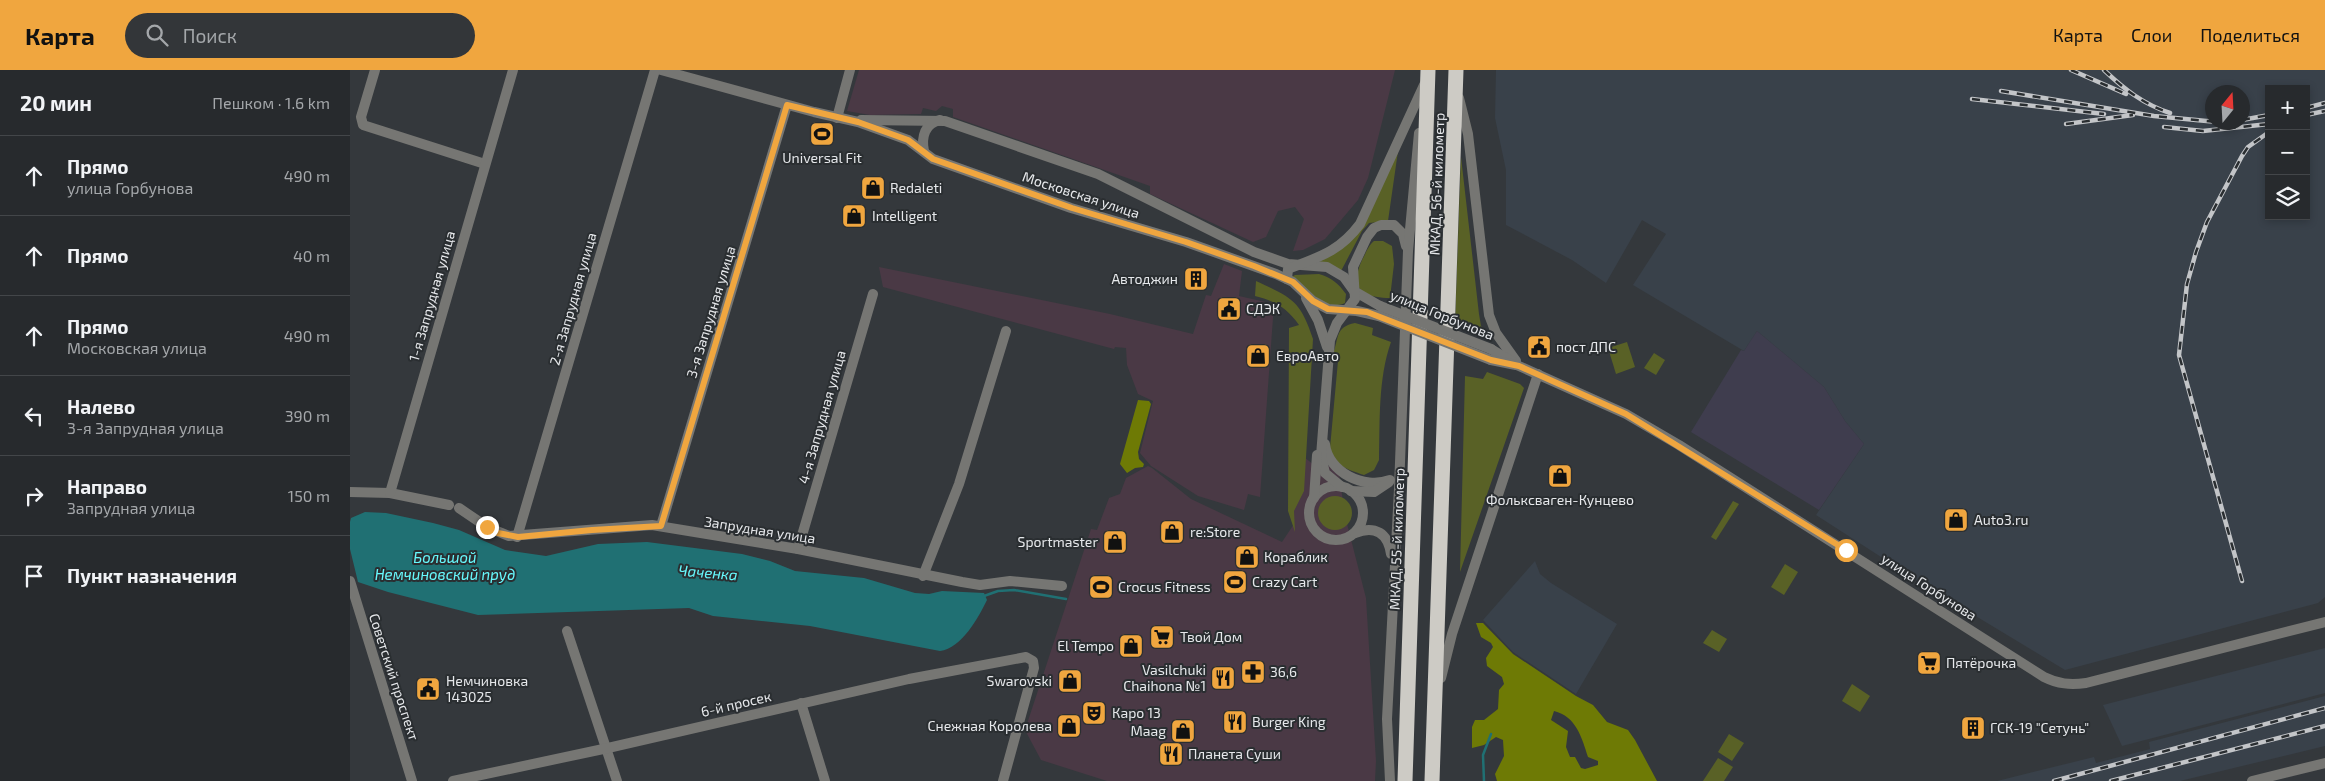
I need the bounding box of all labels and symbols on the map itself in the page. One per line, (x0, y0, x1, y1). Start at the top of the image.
north arrow (2205, 85, 2250, 130)
street label: МКАД, 56-й километр (1426, 112, 1447, 256)
sports icon: Universal Fit (809, 121, 835, 147)
place label: Universal Fit (782, 149, 862, 166)
street label: Московская улица (1020, 168, 1142, 222)
shop icon: Redaleti (860, 175, 886, 201)
place label: Redaleti (890, 179, 942, 196)
shop icon: Intelligent (841, 203, 867, 229)
place label: Intelligent (872, 207, 937, 224)
street label: 1-я Запрудная улица (405, 229, 458, 363)
street label: 2-я Запрудная улица (545, 231, 600, 367)
street label: 3-я Запрудная улица (682, 244, 739, 380)
building icon: Автоджин (1183, 266, 1209, 292)
place label: Автоджин (1111, 270, 1178, 287)
street label: улица Горбунова (1388, 286, 1497, 343)
public building icon: СДЭК (1216, 296, 1242, 322)
place label: СДЭК (1246, 300, 1280, 317)
public building icon: пост ДПС (1526, 334, 1552, 360)
place label: пост ДПС (1556, 338, 1616, 355)
shop icon: ЕвроАвто (1245, 343, 1271, 369)
place label: ЕвроАвто (1276, 347, 1339, 364)
street label: 4-я Запрудная улица (794, 348, 849, 486)
shop icon: Фольксваген-Кунцево (1547, 463, 1573, 489)
street label: МКАД, 55-й километр (1386, 468, 1407, 610)
place label: Фольксваген-Кунцево (1486, 491, 1634, 508)
shop icon: Auto3.ru (1943, 507, 1969, 533)
place label: Auto3.ru (1974, 511, 2029, 528)
street label: Запрудная улица (703, 512, 817, 547)
route end (476, 516, 499, 539)
shop icon: re:Store (1159, 519, 1185, 545)
place label: re:Store (1190, 523, 1240, 540)
shop icon: Sportmaster (1102, 529, 1128, 555)
place label: Sportmaster (1018, 533, 1098, 550)
route start (1835, 539, 1858, 562)
shop icon: Кораблик (1234, 544, 1260, 570)
water label: Большой Немчиновский пруд (375, 548, 515, 583)
place label: Кораблик (1264, 548, 1328, 565)
street label: улица Горбунова (1878, 549, 1980, 624)
water label: Чаченка (678, 560, 738, 584)
sports icon: Crazy Cart (1222, 569, 1248, 595)
place label: Crazy Cart (1252, 573, 1317, 590)
sports icon: Crocus Fitness (1088, 574, 1114, 600)
place label: Crocus Fitness (1118, 578, 1211, 595)
street label: Советский проспект (366, 611, 423, 743)
supermarket icon: Твой Дом (1149, 624, 1175, 650)
place label: Твой Дом (1180, 628, 1242, 645)
shop icon: El Tempo (1118, 633, 1144, 659)
place label: El Tempo (1057, 637, 1114, 654)
supermarket icon: Пятёрочка (1916, 650, 1942, 676)
place label: Пятёрочка (1946, 654, 2016, 671)
pharmacy icon: 36,6 (1240, 659, 1266, 685)
place label: Vasilchuki Chaihona №1 (1123, 661, 1206, 694)
place label: 36,6 (1270, 663, 1297, 680)
restaurant icon: Vasilchuki Chaihona №1 (1210, 665, 1236, 691)
shop icon: Swarovski (1057, 668, 1083, 694)
place label: Немчиновка 143025 (446, 672, 528, 705)
place label: Swarovski (987, 672, 1052, 689)
public building icon: Немчиновка 143025 (415, 676, 441, 702)
street label: 6-й просек (699, 687, 773, 720)
theatre icon: Каро 13 (1081, 700, 1107, 726)
place label: Каро 13 (1112, 704, 1161, 721)
restaurant icon: Burger King (1222, 709, 1248, 735)
shop icon: Снежная Королева (1056, 713, 1082, 739)
place label: Burger King (1252, 713, 1326, 730)
building icon: ГСК-19 "Сетунь" (1960, 715, 1986, 741)
place label: Снежная Королева (928, 717, 1052, 734)
shop icon: Maag (1170, 718, 1196, 744)
place label: ГСК-19 "Сетунь" (1990, 719, 2089, 736)
place label: Maag (1131, 722, 1166, 739)
restaurant icon: Планета Суши (1158, 741, 1184, 767)
place label: Планета Суши (1188, 745, 1281, 762)

